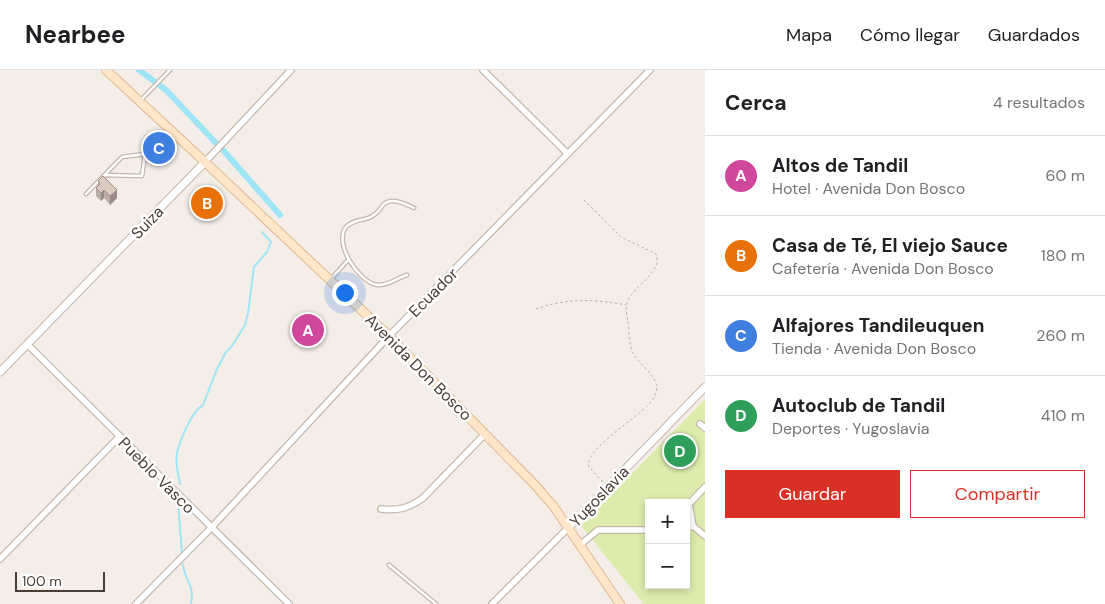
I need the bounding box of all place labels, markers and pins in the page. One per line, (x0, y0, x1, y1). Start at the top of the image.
pin: C (143, 129, 175, 167)
pin: B (191, 184, 223, 222)
pin: A (292, 311, 324, 349)
pin: D (664, 432, 696, 470)

